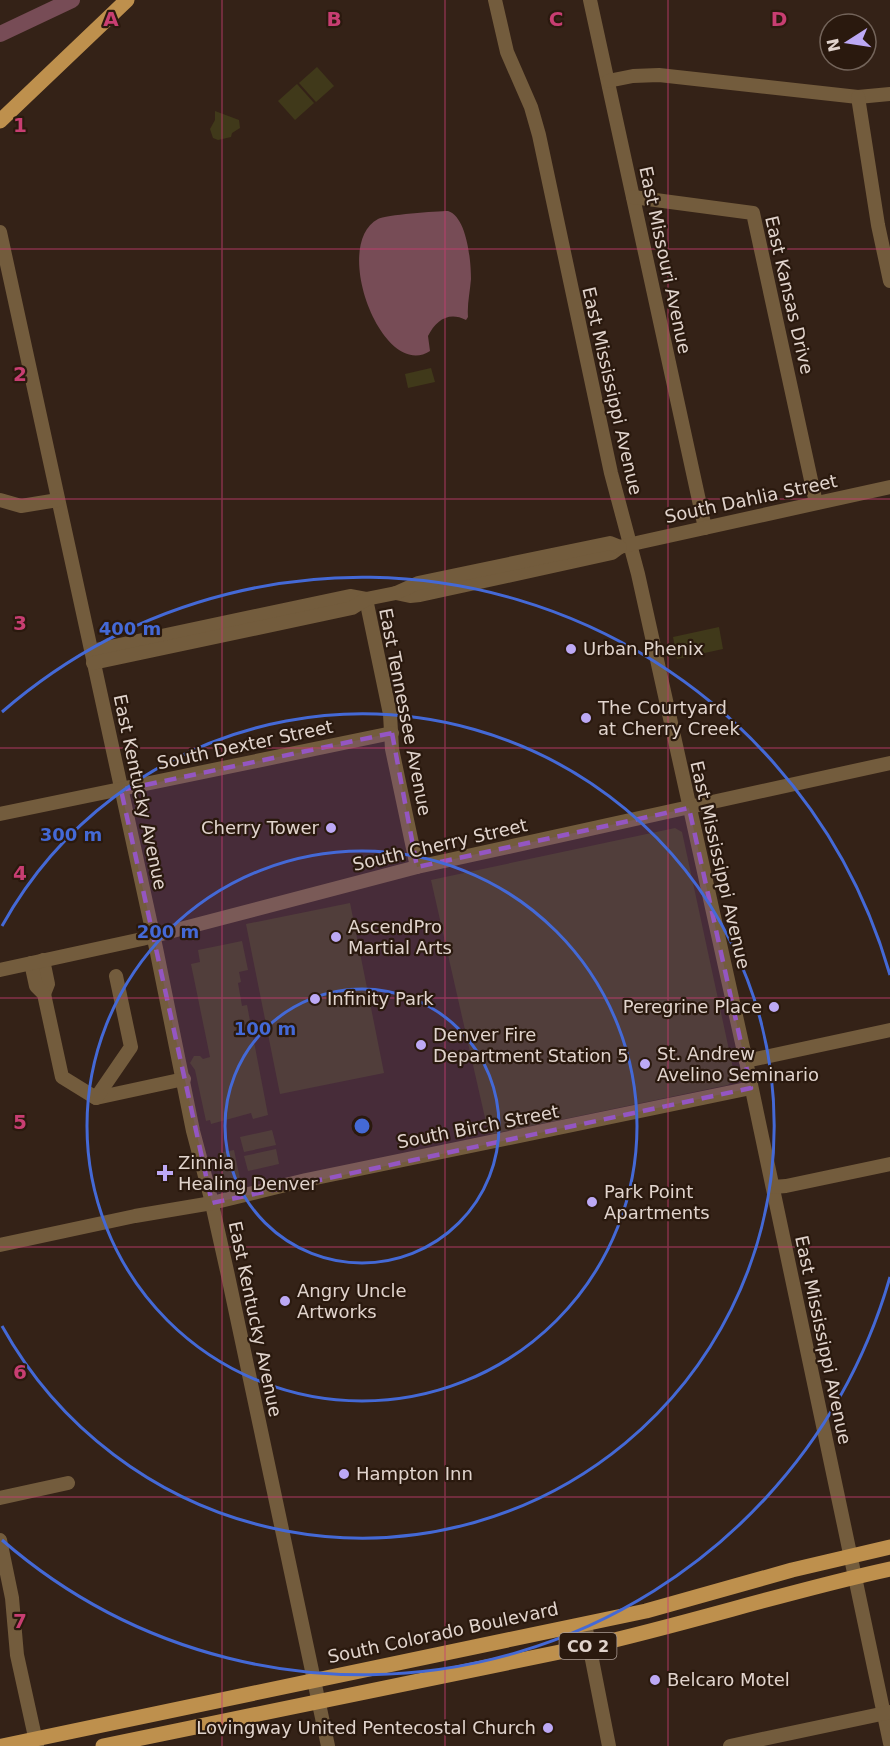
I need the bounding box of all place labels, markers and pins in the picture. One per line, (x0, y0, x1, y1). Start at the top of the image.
place label: Urban Phenix (583, 638, 704, 659)
marker: Urban Phenix (564, 642, 578, 656)
place label: The Courtyard at Cherry Creek (597, 697, 740, 739)
marker: The Courtyard at Cherry Creek (579, 711, 593, 725)
place label: Cherry Tower (201, 817, 320, 838)
marker: Cherry Tower (324, 821, 338, 835)
place label: AscendPro Martial Arts (348, 916, 452, 958)
marker: AscendPro Martial Arts (329, 930, 343, 944)
place label: Infinity Park (327, 988, 434, 1009)
marker: Infinity Park (308, 992, 322, 1006)
place label: Peregrine Place (623, 996, 762, 1017)
marker: Peregrine Place (767, 1000, 781, 1014)
place label: Denver Fire Department Station 5 (433, 1024, 629, 1066)
marker: Denver Fire Department Station 5 (414, 1038, 428, 1052)
place label: St. Andrew Avelino Seminario (657, 1043, 819, 1085)
marker: St. Andrew Avelino Seminario (638, 1057, 652, 1071)
centre of rings (352, 1116, 372, 1136)
place label: Zinnia Healing Denver (178, 1152, 318, 1194)
marker: Zinnia Healing Denver (156, 1164, 174, 1182)
place label: Park Point Apartments (604, 1181, 710, 1223)
marker: Park Point Apartments (585, 1195, 599, 1209)
place label: Angry Uncle Artworks (297, 1280, 406, 1322)
marker: Angry Uncle Artworks (278, 1294, 292, 1308)
place label: Hampton Inn (356, 1463, 473, 1484)
marker: Hampton Inn (337, 1467, 351, 1481)
place label: Belcaro Motel (667, 1669, 790, 1690)
marker: Belcaro Motel (648, 1673, 662, 1687)
place label: Lovingway United Pentecostal Church (196, 1717, 536, 1738)
marker: Lovingway United Pentecostal Church (541, 1721, 555, 1735)

